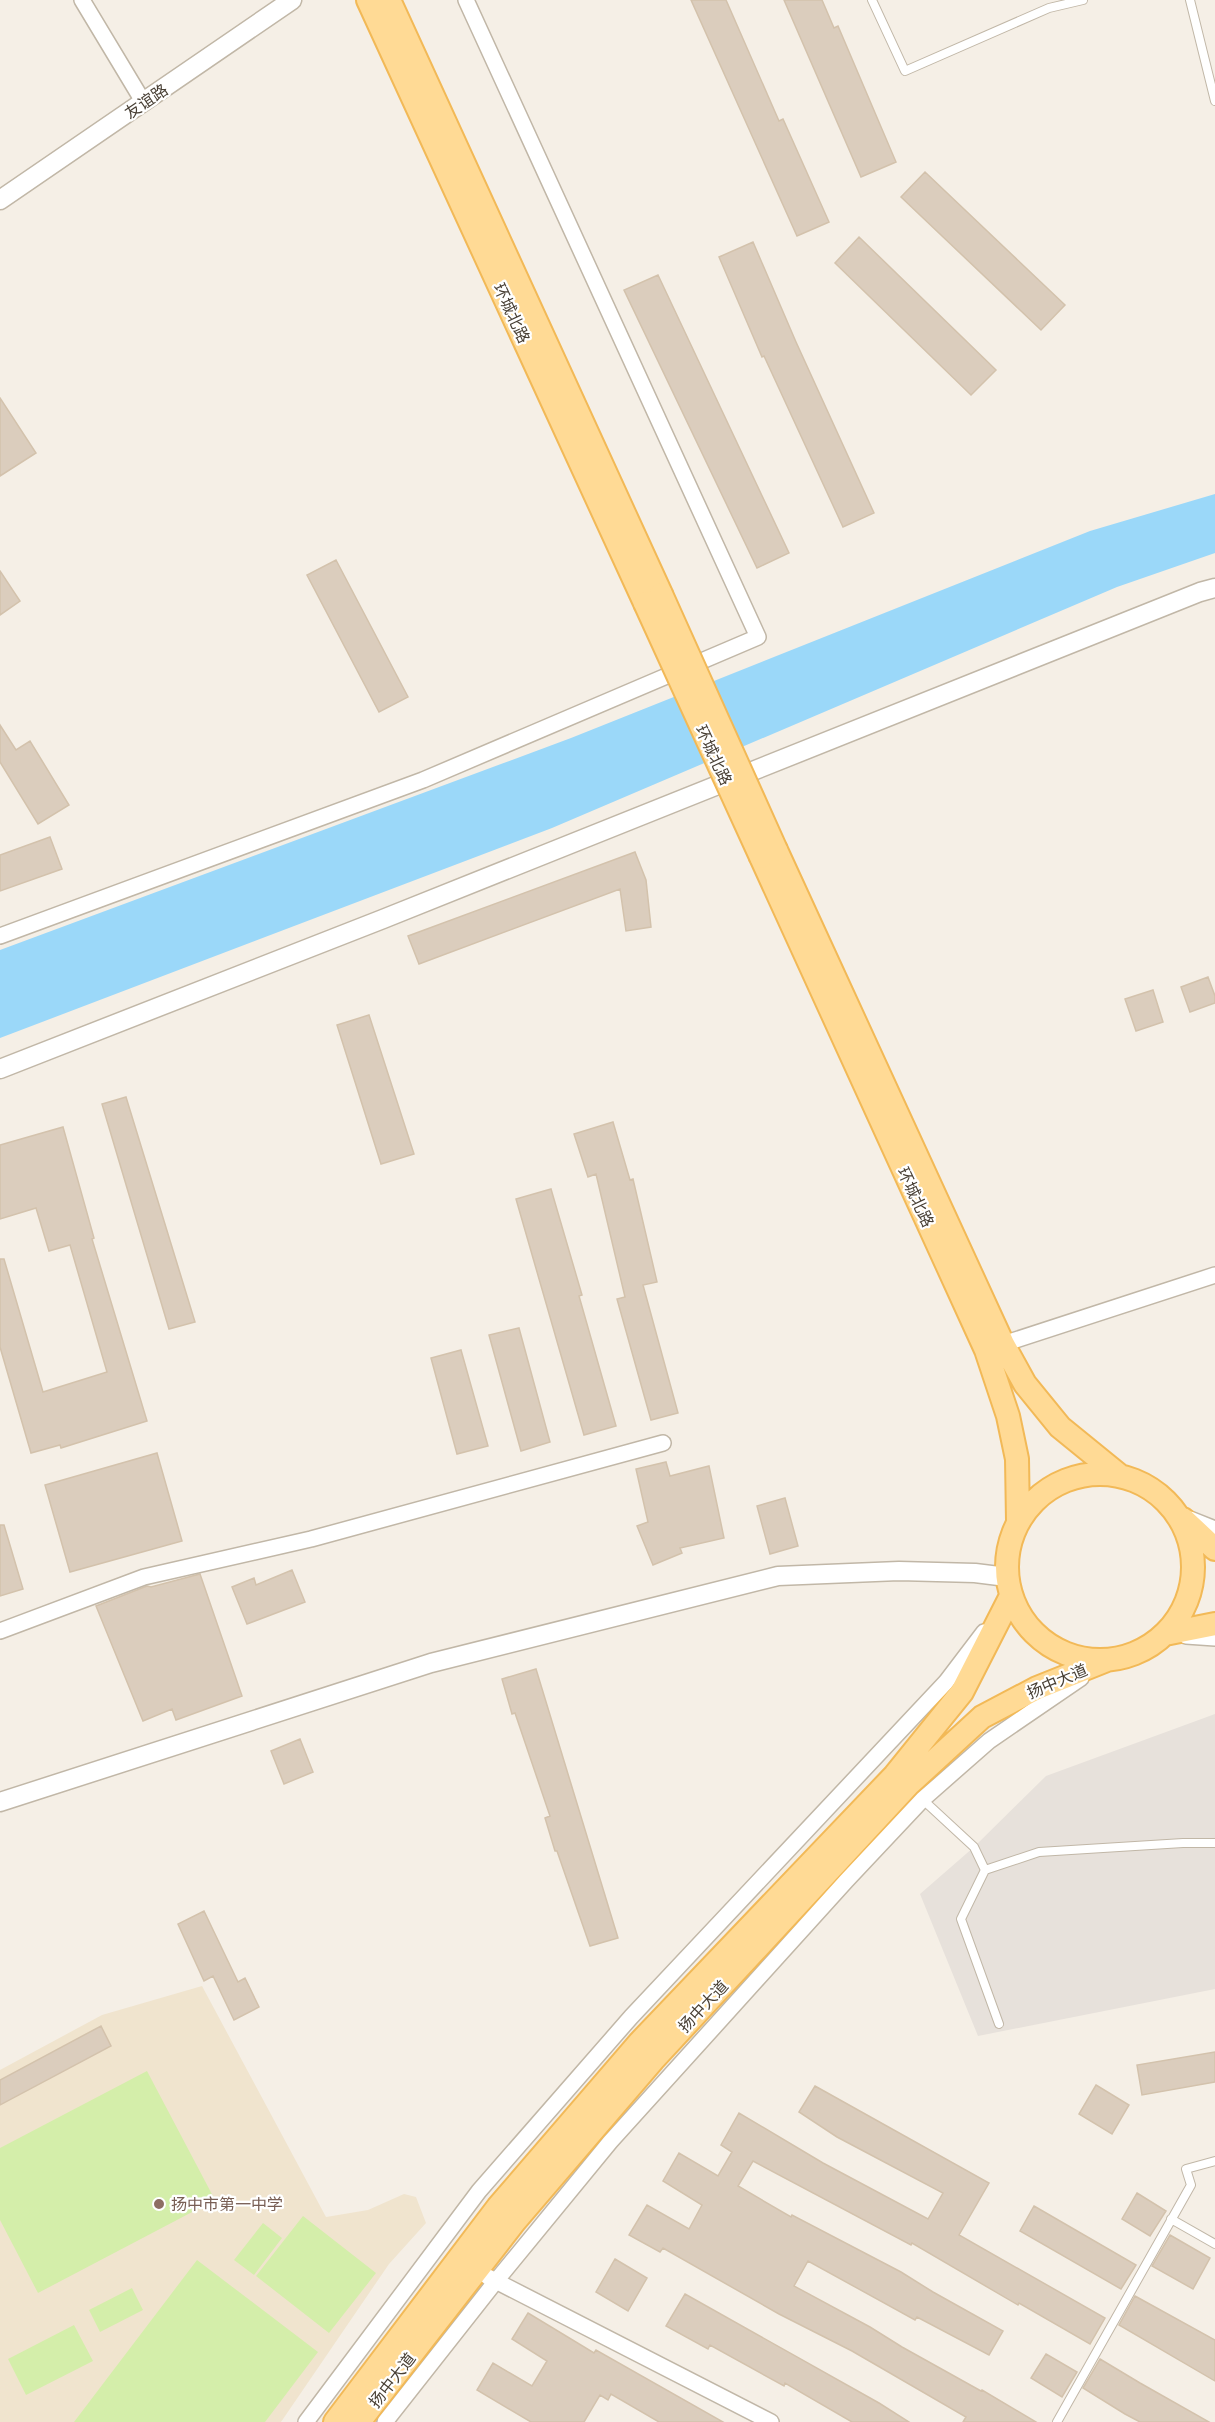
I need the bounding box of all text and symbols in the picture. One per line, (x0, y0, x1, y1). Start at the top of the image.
street label: 友谊路 (122, 81, 173, 124)
street label: 环城北路 (488, 281, 533, 347)
street label: 环城北路 (690, 723, 735, 789)
street label: 环城北路 (892, 1165, 937, 1231)
street label: 扬中大道 (1024, 1661, 1091, 1705)
street label: 扬中大道 (675, 1977, 734, 2038)
place label: 扬中市第一中学 (171, 2196, 283, 2216)
marker: 扬中市第一中学 (152, 2197, 166, 2211)
street label: 扬中大道 (366, 2350, 421, 2413)

